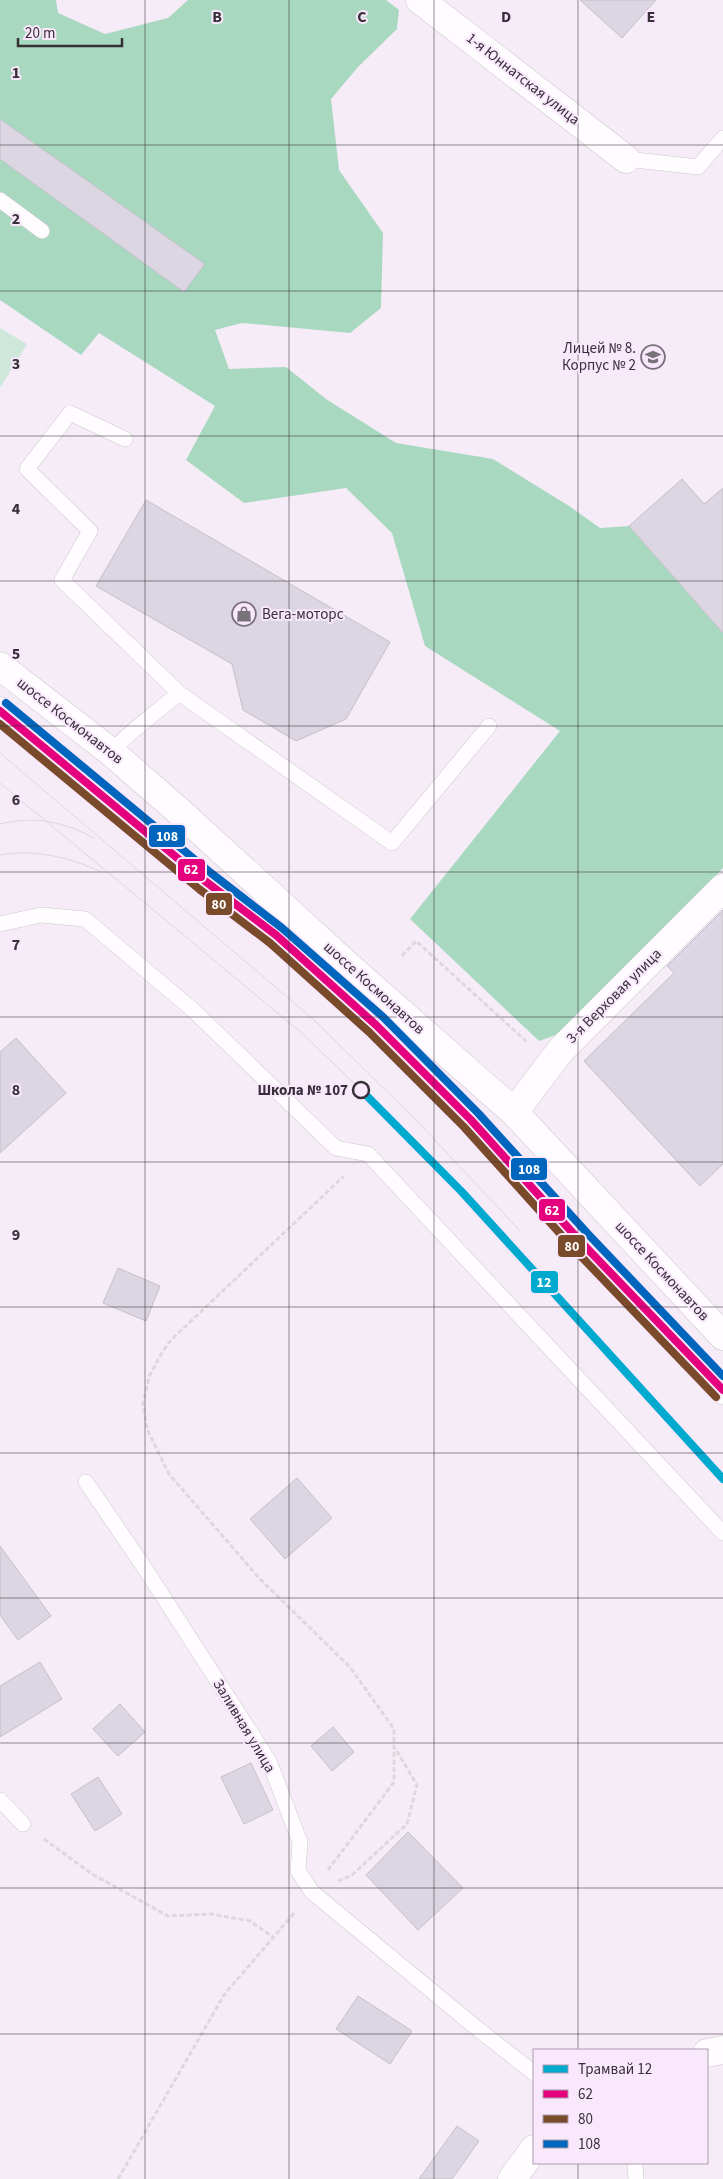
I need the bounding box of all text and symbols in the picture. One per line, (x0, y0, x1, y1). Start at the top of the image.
text: B (212, 6, 222, 28)
text: C (357, 6, 367, 28)
text: D (501, 6, 511, 28)
text: E (647, 6, 655, 28)
scale bar (18, 15, 121, 47)
text: 20 m (25, 23, 55, 44)
street label: 1-я Юннатская улица (462, 28, 584, 130)
text: 1 (12, 62, 20, 84)
text: 2 (12, 208, 20, 230)
place label: Лицей № 8. Корпус № 2 (562, 338, 636, 376)
school or university icon: Лицей № 8. Корпус № 2 (640, 344, 666, 370)
text: 3 (12, 353, 20, 375)
text: 4 (12, 498, 21, 520)
shop icon: Вега-моторс (231, 601, 257, 627)
place label: Вега-моторс (262, 604, 344, 625)
text: 5 (12, 643, 20, 665)
street label: шоссе Космонавтов (12, 673, 128, 769)
text: 6 (12, 789, 20, 811)
line badge: 108 (148, 824, 186, 848)
text: 108 (156, 827, 178, 847)
line badge: 62 (177, 858, 206, 882)
text: 62 (184, 860, 198, 880)
line badge: 80 (205, 892, 233, 916)
text: 80 (212, 895, 226, 915)
text: 7 (12, 934, 20, 956)
street label: шоссе Космонавтов (319, 937, 430, 1039)
street label: 3-я Верховая улица (562, 944, 666, 1048)
text: 8 (12, 1079, 20, 1101)
place label: Школа № 107 (257, 1080, 348, 1101)
marker: Школа № 107 (352, 1081, 370, 1099)
line badge: 108 (510, 1157, 548, 1181)
text: 108 (518, 1160, 540, 1180)
line badge: 62 (538, 1198, 566, 1222)
text: 62 (545, 1201, 559, 1221)
street label: шоссе Космонавтов (610, 1216, 714, 1326)
text: 9 (12, 1224, 20, 1246)
line badge: 80 (557, 1234, 586, 1258)
text: 80 (565, 1237, 579, 1257)
line badge: 12 (530, 1270, 559, 1294)
text: 12 (537, 1273, 551, 1293)
street label: Заливная улица (208, 1675, 280, 1777)
legend (533, 2049, 708, 2164)
text: Трамвай 12 (578, 2059, 652, 2080)
text: 62 (578, 2084, 593, 2105)
text: 80 (578, 2109, 593, 2130)
text: 108 (578, 2134, 600, 2155)

